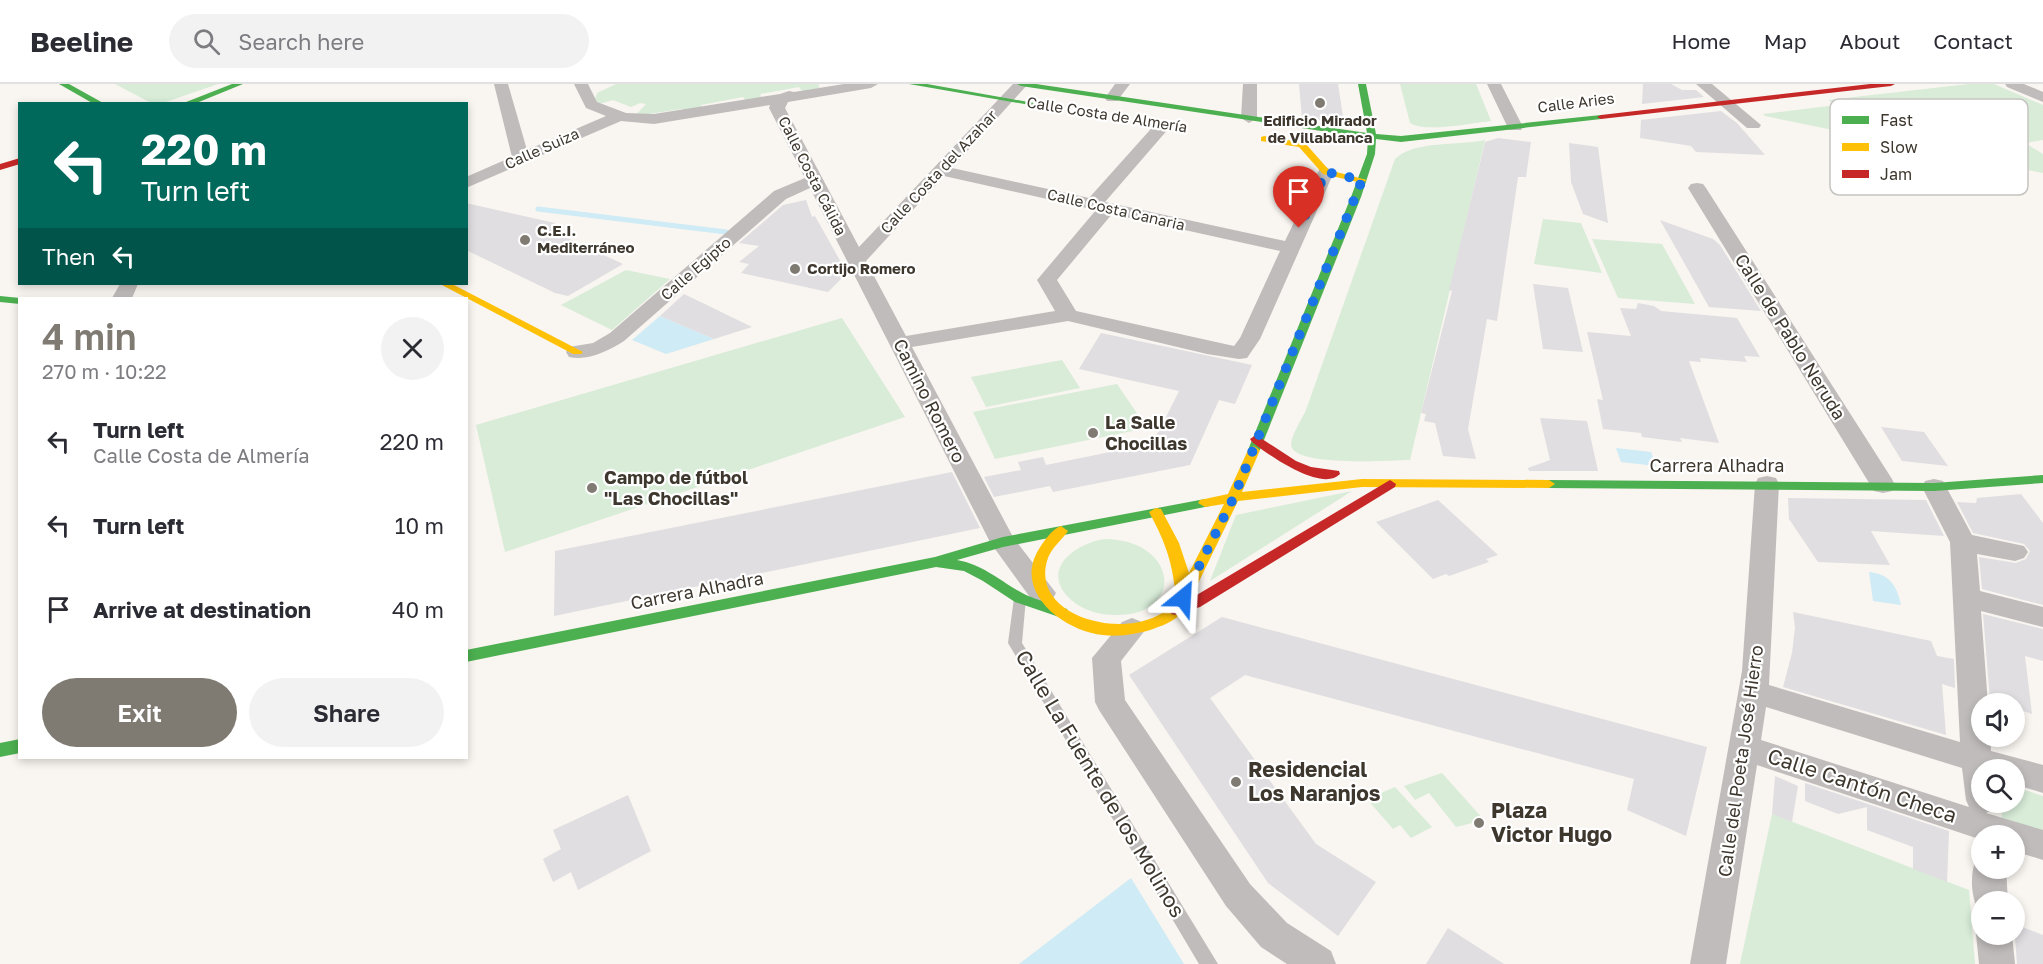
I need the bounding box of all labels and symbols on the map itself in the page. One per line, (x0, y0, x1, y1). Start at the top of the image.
street label: Calle Aries (1536, 88, 1615, 116)
street label: Calle Costa de Almería (1025, 92, 1189, 136)
marker: Edificio Mirador de Villablanca (1313, 96, 1327, 110)
legend (1830, 99, 2028, 195)
street label: Calle Costa del Azahar (876, 106, 1000, 237)
text: Fast (1880, 110, 1913, 130)
place label: Edificio Mirador de Villablanca (1263, 111, 1377, 146)
street label: Calle Costa Cálida (775, 113, 851, 238)
street label: Calle Suiza (502, 124, 582, 172)
text: Slow (1880, 137, 1918, 157)
text: Jam (1880, 164, 1912, 184)
pin (1273, 166, 1324, 228)
street label: Calle Costa Canaria (1046, 184, 1187, 234)
place label: C.E.I. Mediterráneo (537, 221, 635, 256)
marker: C.E.I. Mediterráneo (518, 233, 532, 247)
street label: Calle Egipto (657, 233, 734, 304)
street label: Calle de Pablo Neruda (1731, 249, 1851, 424)
place label: Cortijo Romero (807, 259, 916, 277)
marker: Cortijo Romero (788, 262, 802, 276)
street label: Camino Romero (889, 335, 971, 466)
place label: La Salle Chocillas (1105, 411, 1187, 454)
marker: La Salle Chocillas (1086, 426, 1100, 440)
street label: Carrera Alhadra (1650, 454, 1785, 476)
place label: Campo de fútbol "Las Chocillas" (604, 466, 748, 509)
marker: Campo de fútbol "Las Chocillas" (585, 481, 599, 495)
street label: Carrera Alhadra (628, 566, 765, 614)
position arrow (1151, 566, 1215, 630)
street label: Calle del Poeta José Hierro (1713, 643, 1767, 878)
street label: Calle La Fuente de los Molinos (1011, 645, 1191, 922)
street label: Calle Cantón Checa (1764, 742, 1960, 828)
place label: Residencial Los Naranjos (1248, 756, 1381, 806)
marker: Residencial Los Naranjos (1229, 775, 1243, 789)
place label: Plaza Victor Hugo (1491, 797, 1612, 847)
marker: Plaza Victor Hugo (1472, 816, 1486, 830)

